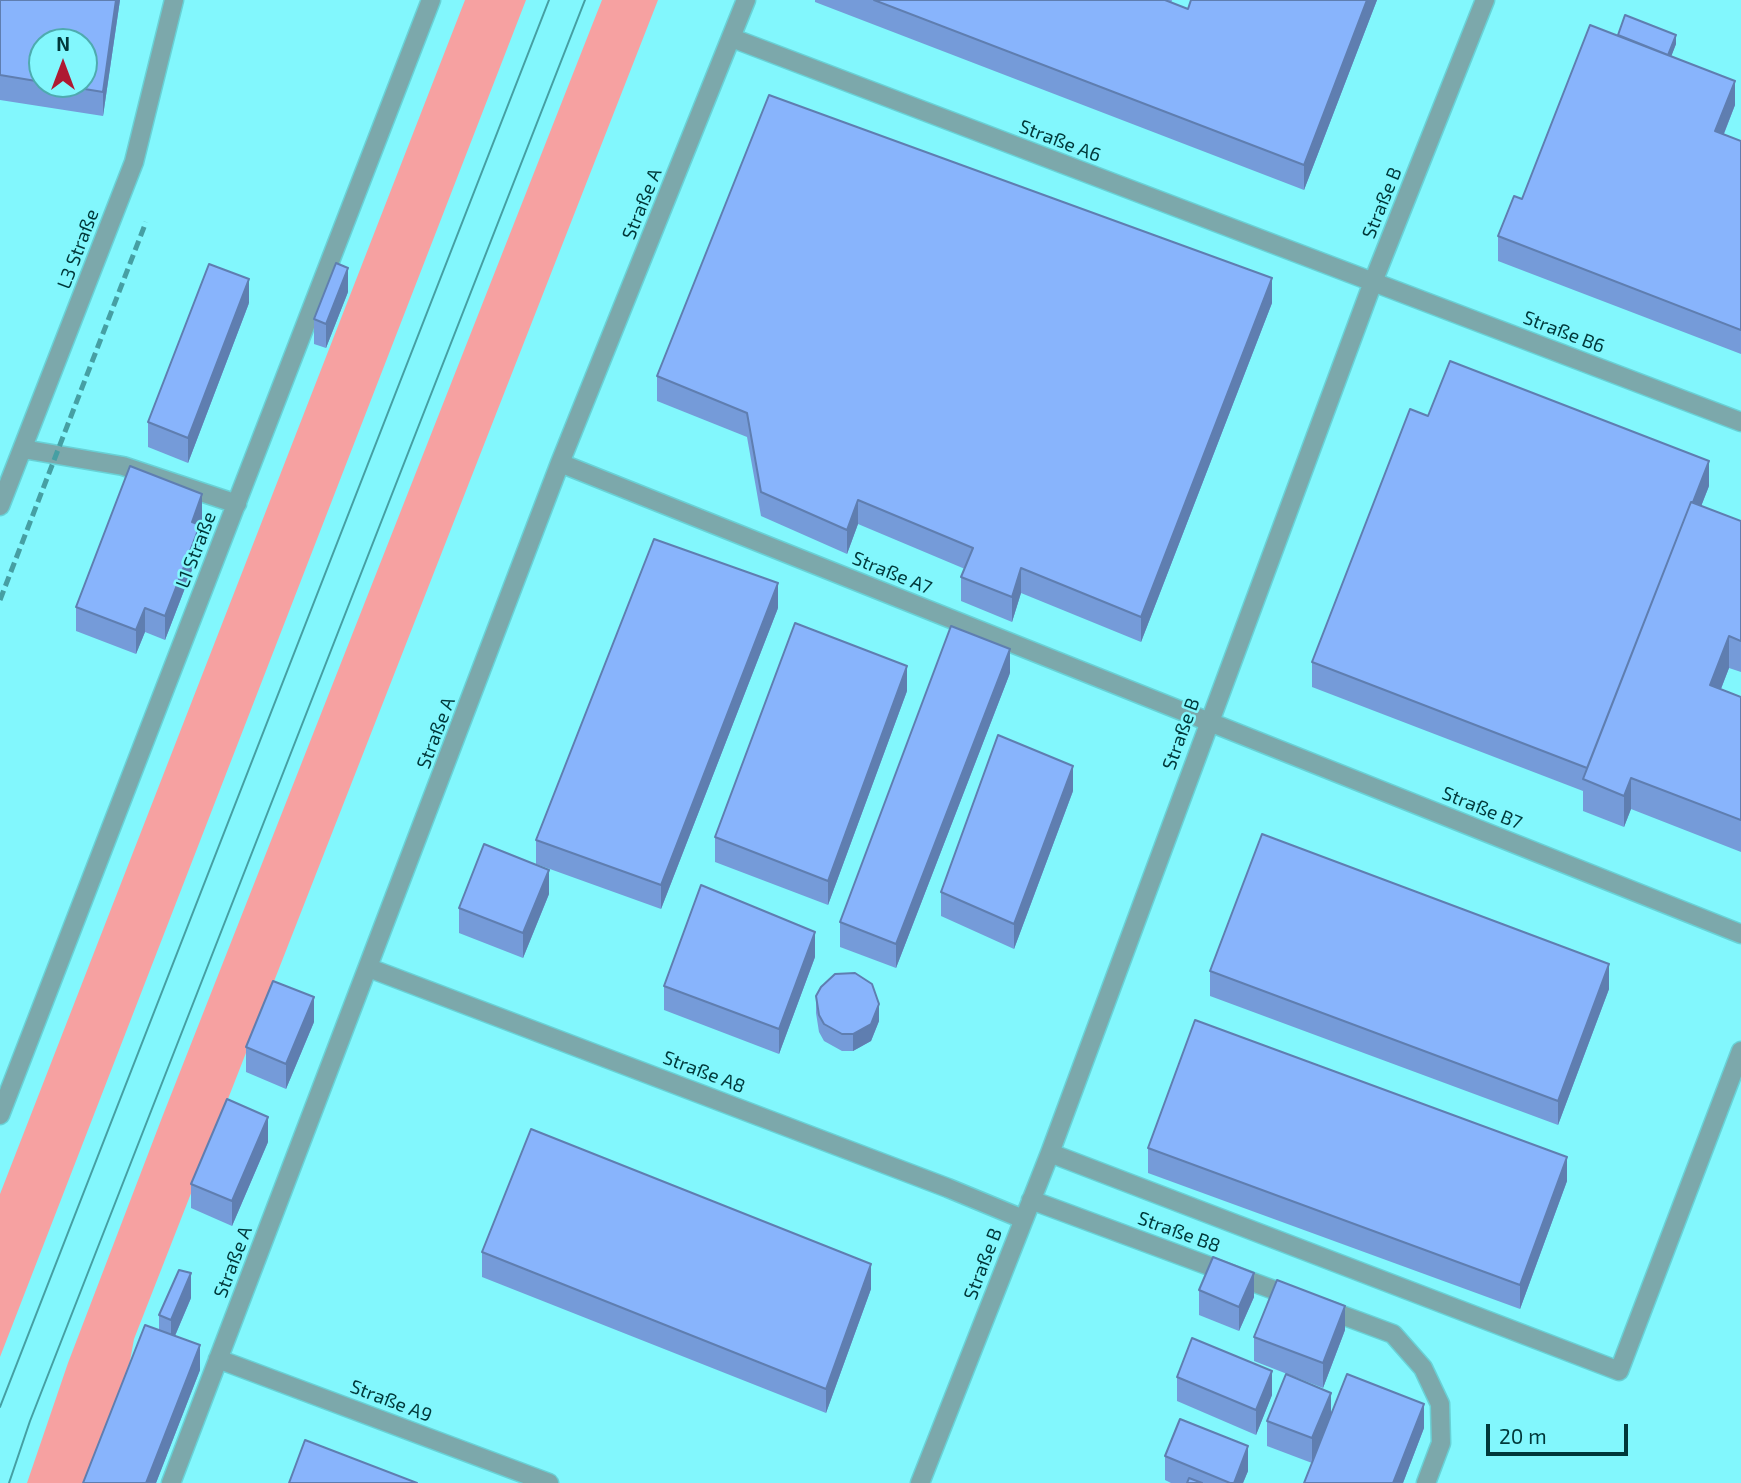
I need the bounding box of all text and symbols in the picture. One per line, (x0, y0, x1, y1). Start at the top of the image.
north arrow (28, 28, 98, 98)
text: N (56, 32, 70, 55)
street label: Straße A6 (1016, 115, 1104, 167)
street label: Straße B (1357, 164, 1407, 242)
street label: Straße A (617, 165, 667, 243)
street label: L3 Straße (52, 206, 104, 292)
street label: Straße B6 (1520, 306, 1608, 358)
street label: L1 Straße (171, 509, 221, 591)
street label: Straße A7 (849, 547, 935, 599)
street label: Straße A (412, 694, 460, 772)
street label: Straße B (1157, 695, 1205, 773)
street label: Straße B7 (1439, 782, 1525, 834)
street label: Straße A8 (660, 1046, 748, 1098)
street label: Straße B8 (1135, 1207, 1223, 1257)
street label: Straße A (209, 1223, 257, 1301)
street label: Straße B (959, 1225, 1007, 1303)
street label: Straße A9 (347, 1375, 435, 1427)
scale bar (1489, 1410, 1631, 1454)
text: 20 m (1499, 1423, 1547, 1448)

